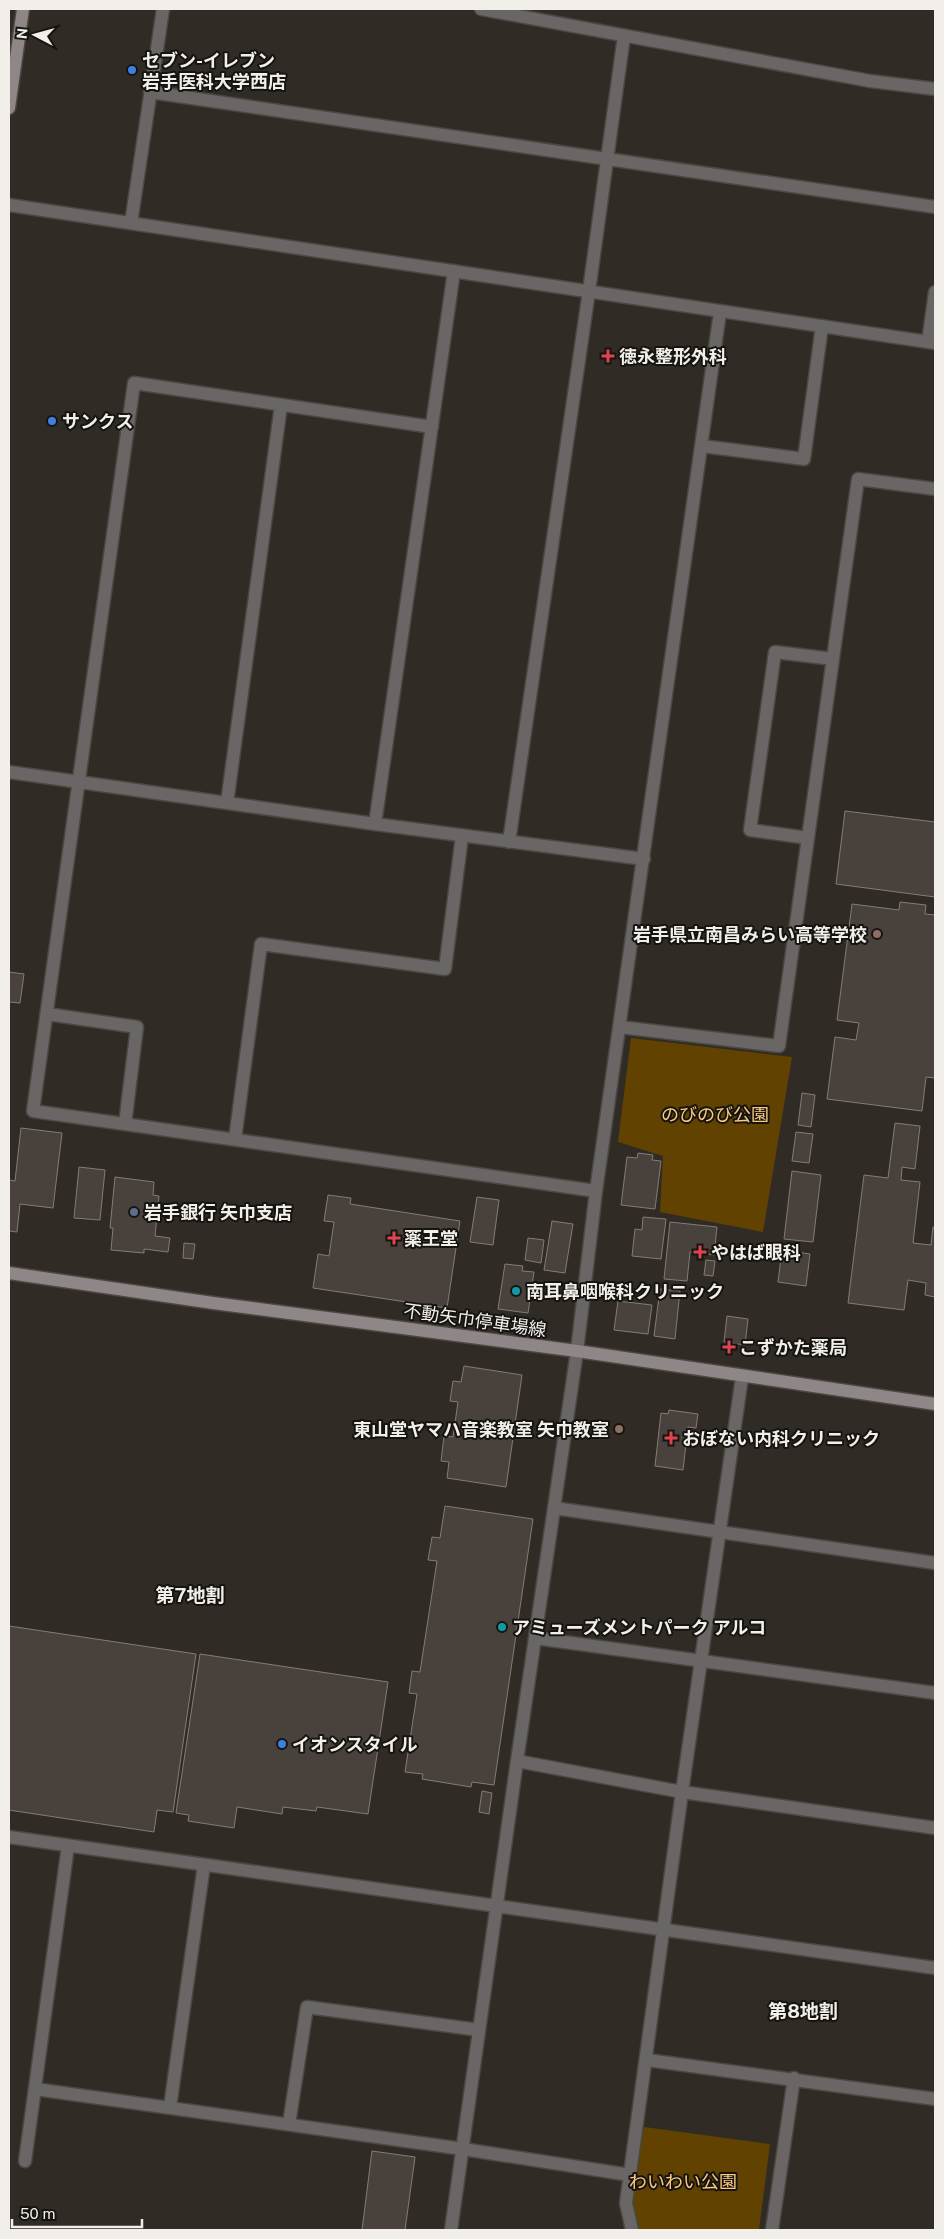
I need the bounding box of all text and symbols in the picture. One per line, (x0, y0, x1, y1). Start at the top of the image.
north arrow (10, 10, 60, 60)
text: N (14, 27, 31, 40)
place label: セブン-イレブン 岩手医科大学西店 (142, 50, 286, 92)
marker: セブン-イレブン 岩手医科大学西店 (126, 64, 138, 76)
place label: 徳永整形外科 (619, 346, 727, 367)
marker: 徳永整形外科 (601, 349, 615, 363)
place label: サンクス (62, 411, 133, 432)
marker: サンクス (46, 415, 58, 427)
place label: 岩手県立南昌みらい高等学校 (633, 924, 867, 945)
marker: 岩手県立南昌みらい高等学校 (871, 928, 883, 940)
park label: のびのび公園 (661, 1104, 769, 1125)
place label: 岩手銀行 矢巾支店 (144, 1202, 292, 1223)
marker: 岩手銀行 矢巾支店 (128, 1206, 140, 1218)
place label: 薬王堂 (404, 1228, 458, 1249)
marker: 薬王堂 (388, 1232, 400, 1244)
place label: やはば眼科 (711, 1242, 801, 1263)
marker: やはば眼科 (693, 1245, 707, 1259)
place label: 南耳鼻咽喉科クリニック (526, 1281, 724, 1302)
marker: 南耳鼻咽喉科クリニック (510, 1285, 522, 1297)
street label: 不動矢巾停車場線 (402, 1300, 548, 1340)
place label: こずかた薬局 (739, 1337, 847, 1358)
marker: こずかた薬局 (723, 1341, 735, 1353)
place label: 東山堂ヤマハ音楽教室 矢巾教室 (353, 1419, 609, 1440)
marker: 東山堂ヤマハ音楽教室 矢巾教室 (613, 1423, 625, 1435)
place label: おぼない内科クリニック (682, 1428, 880, 1449)
marker: おぼない内科クリニック (664, 1431, 678, 1445)
district label: 第7地割 (156, 1584, 224, 1606)
place label: アミューズメントパーク アルコ (512, 1617, 766, 1638)
marker: アミューズメントパーク アルコ (496, 1621, 508, 1633)
place label: イオンスタイル (292, 1734, 418, 1755)
marker: イオンスタイル (276, 1738, 288, 1750)
district label: 第8地割 (768, 2000, 838, 2022)
park label: わいわい公園 (629, 2171, 737, 2192)
scale bar (12, 2196, 142, 2228)
text: 50 m (20, 2205, 55, 2222)

